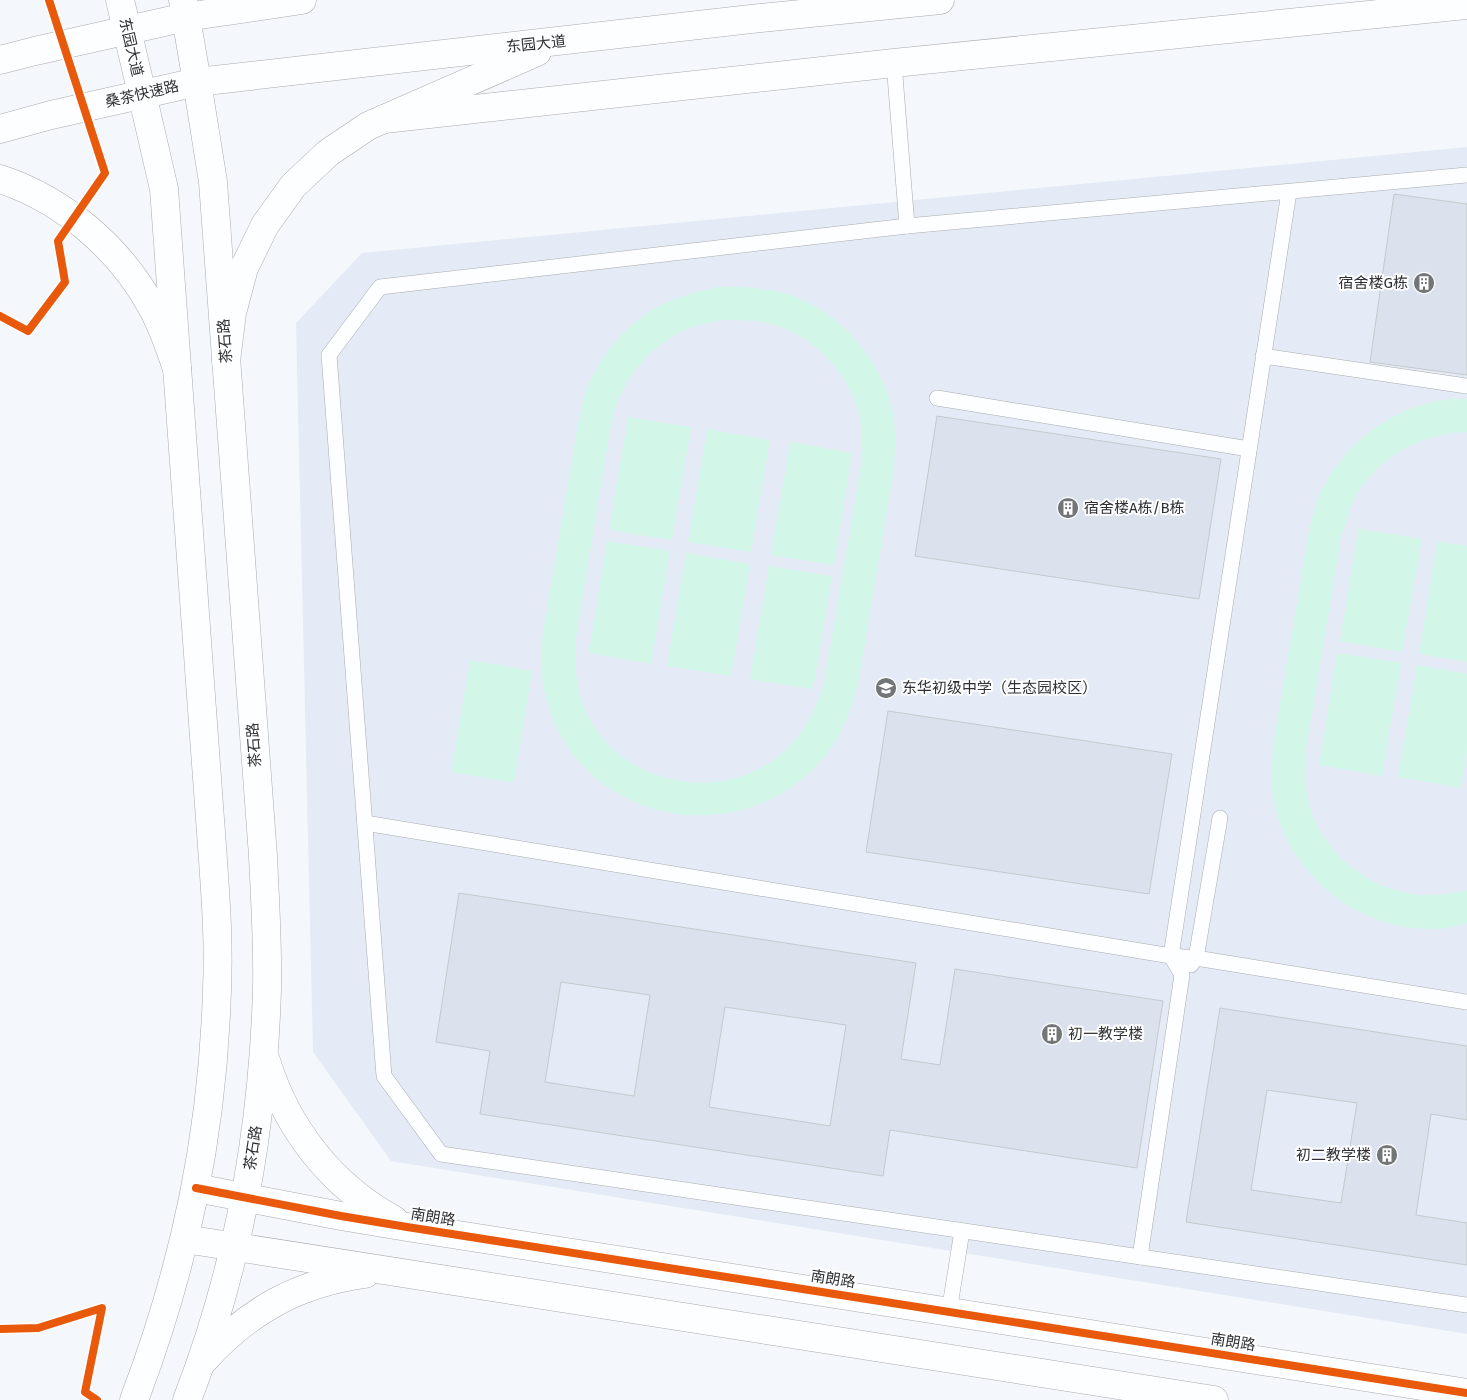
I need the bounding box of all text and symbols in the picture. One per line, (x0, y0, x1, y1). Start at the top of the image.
street label: 东园大道 (115, 16, 147, 78)
street label: 东园大道 (505, 32, 567, 56)
street label: 桑茶快速路 (103, 77, 181, 111)
building icon: 宿舍楼G栋 (1412, 271, 1436, 295)
place label: 宿舍楼G栋 (1339, 274, 1408, 292)
street label: 茶石路 (214, 318, 236, 364)
building icon: 宿舍楼A栋/B栋 (1056, 496, 1080, 520)
place label: 宿舍楼A栋/B栋 (1084, 499, 1185, 517)
school or university icon: 东华初级中学（生态园校区） (874, 676, 898, 700)
place label: 东华初级中学（生态园校区） (902, 679, 1097, 697)
street label: 茶石路 (243, 722, 265, 768)
building icon: 初一教学楼 (1040, 1022, 1064, 1046)
place label: 初一教学楼 (1068, 1025, 1143, 1043)
street label: 茶石路 (241, 1124, 265, 1172)
building icon: 初二教学楼 (1375, 1143, 1399, 1167)
place label: 初二教学楼 (1296, 1146, 1371, 1164)
street label: 南朗路 (409, 1205, 457, 1229)
street label: 南朗路 (809, 1267, 857, 1291)
street label: 南朗路 (1209, 1330, 1257, 1354)

